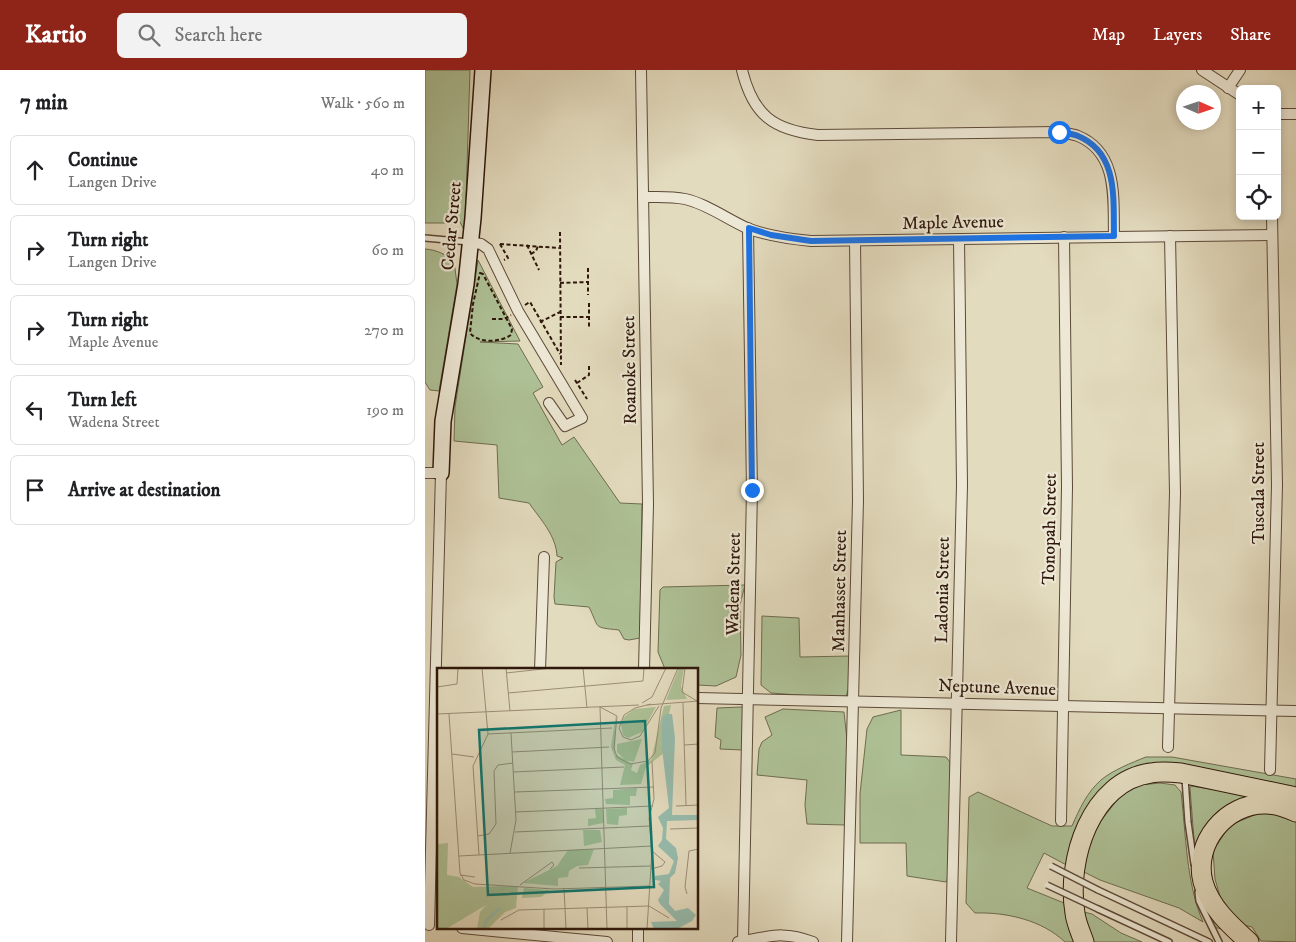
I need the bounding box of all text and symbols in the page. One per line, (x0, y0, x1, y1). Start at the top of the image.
search box (117, 13, 467, 58)
text: Kartio (25, 20, 87, 50)
icon: search (135, 21, 163, 49)
text: Search here (175, 24, 262, 47)
text: Map (1092, 24, 1125, 46)
text: Layers (1153, 24, 1202, 46)
text: Share (1230, 24, 1271, 46)
north arrow (1176, 85, 1221, 130)
map controls (1236, 85, 1281, 220)
button: + (1236, 85, 1281, 130)
text: 7 min (20, 90, 68, 116)
text: Walk · 560 m (321, 93, 405, 113)
route start (1048, 121, 1071, 144)
button: − (1236, 130, 1281, 175)
text: Continue (68, 149, 138, 172)
icon: ahead (21, 156, 49, 184)
text: 40 m (371, 160, 404, 180)
text: Langen Drive (68, 172, 157, 192)
button: locate (1236, 175, 1281, 220)
street label: Cedar Street (437, 180, 467, 271)
street label: Maple Avenue (902, 211, 1004, 235)
text: Turn right (68, 229, 148, 252)
icon: right (21, 236, 49, 264)
text: 60 m (372, 240, 404, 260)
text: Langen Drive (68, 252, 157, 272)
text: Turn right (68, 309, 148, 332)
street label: Roanoke Street (618, 315, 642, 425)
icon: right (21, 316, 49, 344)
text: 270 m (364, 320, 404, 340)
text: Maple Avenue (68, 332, 158, 352)
text: Turn left (68, 389, 137, 412)
icon: left (21, 396, 49, 424)
text: 190 m (366, 400, 404, 420)
text: Wadena Street (68, 412, 160, 432)
street label: Tuscala Street (1248, 442, 1270, 544)
street label: Tonopah Street (1038, 473, 1062, 585)
icon: arrive (21, 476, 49, 504)
text: Arrive at destination (68, 479, 220, 502)
route end (741, 479, 764, 502)
street label: Manhasset Street (828, 529, 852, 652)
street label: Wadena Street (722, 532, 746, 637)
street label: Ladonia Street (931, 536, 955, 643)
inset map (437, 668, 699, 930)
street label: Neptune Avenue (938, 675, 1056, 701)

